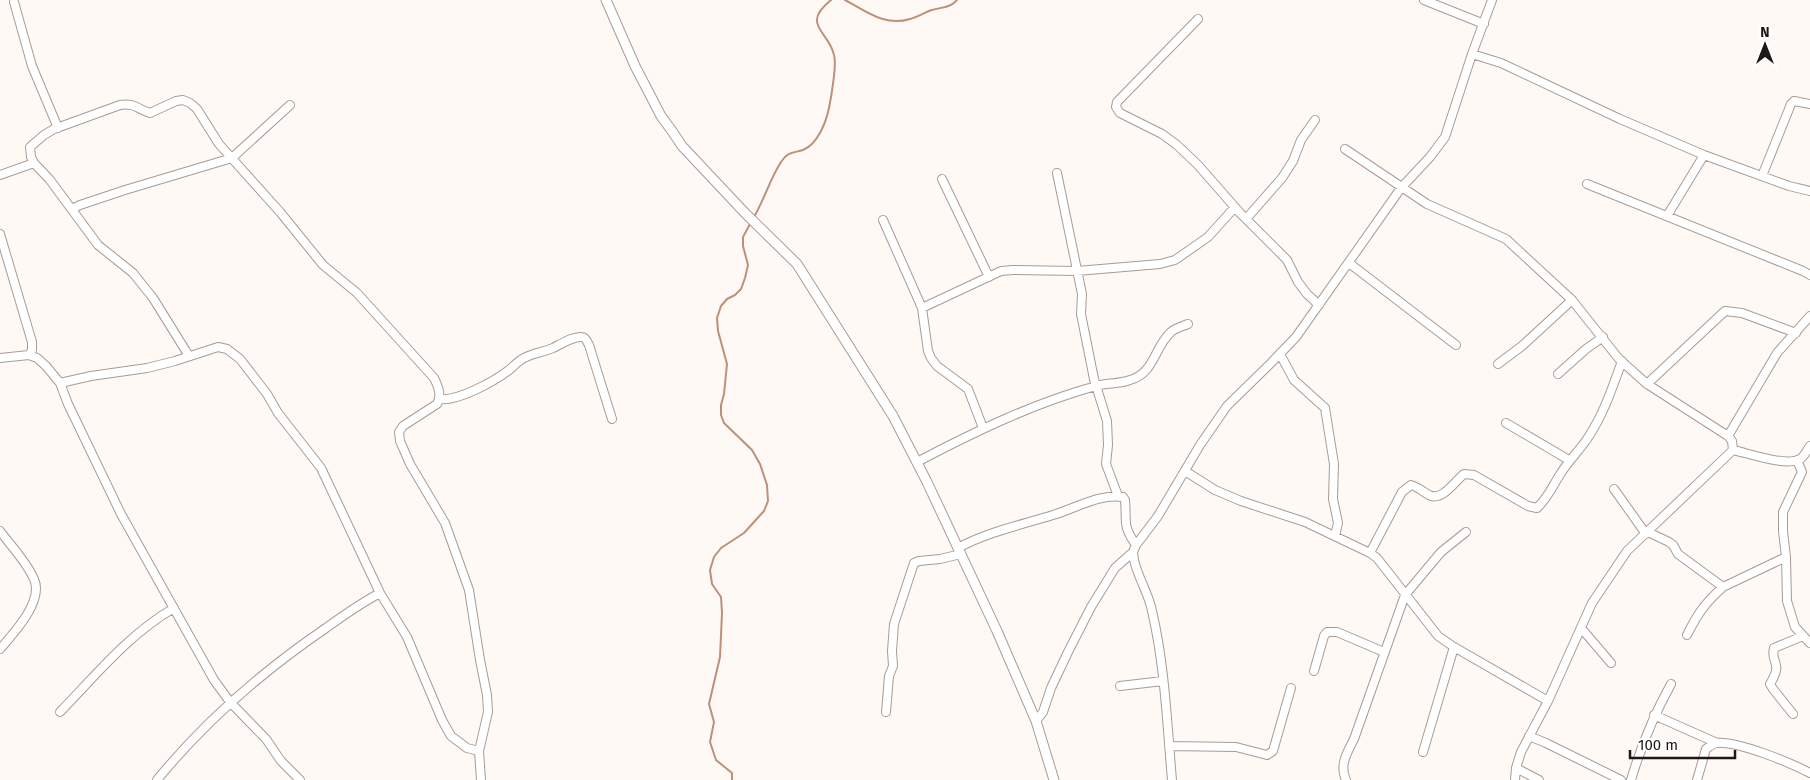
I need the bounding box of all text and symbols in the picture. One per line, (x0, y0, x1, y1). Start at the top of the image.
north arrow (1740, 20, 1790, 70)
text: N (1760, 24, 1770, 41)
scale bar (1630, 728, 1735, 760)
text: 100 m (1638, 736, 1678, 754)

